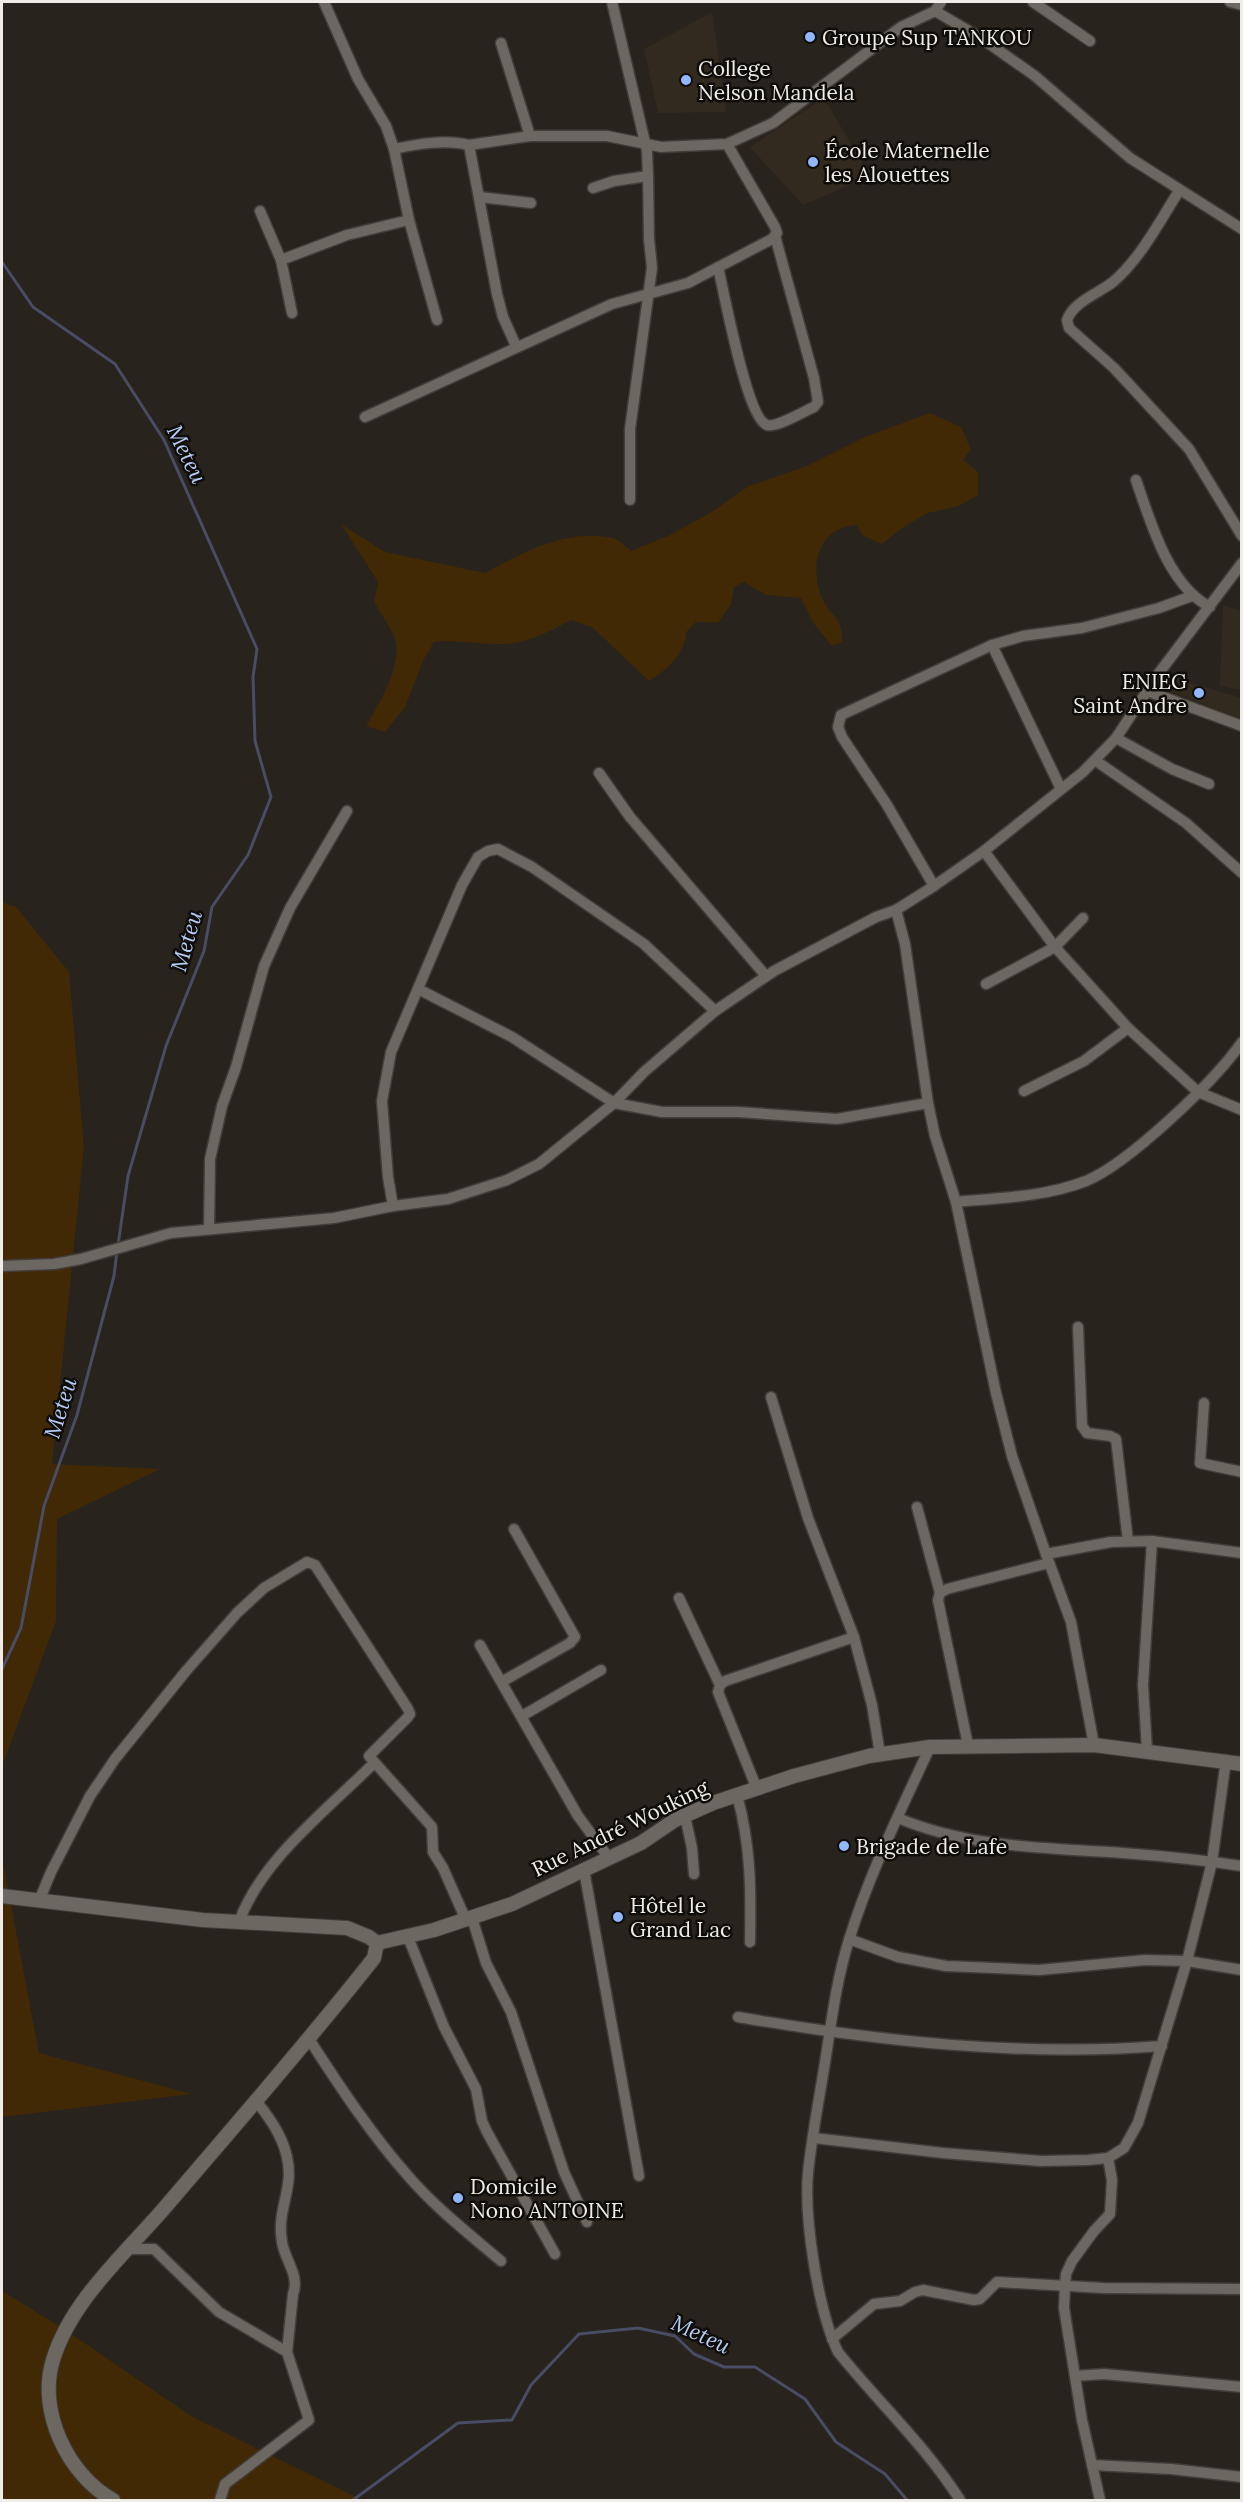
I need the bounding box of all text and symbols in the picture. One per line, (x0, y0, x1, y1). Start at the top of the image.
place label: Groupe Sup TANKOU (822, 24, 1032, 51)
marker: Groupe Sup TANKOU (803, 30, 817, 44)
place label: College Nelson Mandela (698, 55, 855, 106)
marker: College Nelson Mandela (679, 73, 693, 87)
place label: École Maternelle les Alouettes (825, 137, 990, 188)
marker: École Maternelle les Alouettes (806, 155, 820, 169)
water label: Meteu (161, 420, 213, 488)
place label: ENIEG Saint Andre (1073, 668, 1187, 719)
marker: ENIEG Saint Andre (1192, 686, 1206, 700)
water label: Meteu (164, 907, 208, 975)
water label: Meteu (38, 1374, 82, 1442)
street label: Rue André Wouking (527, 1773, 713, 1883)
place label: Brigade de Lafe (856, 1833, 1007, 1860)
marker: Brigade de Lafe (837, 1839, 851, 1853)
place label: Hôtel le Grand Lac (630, 1892, 731, 1943)
marker: Hôtel le Grand Lac (611, 1910, 625, 1924)
place label: Domicile Nono ANTOINE (470, 2173, 624, 2224)
marker: Domicile Nono ANTOINE (451, 2191, 465, 2205)
water label: Meteu (667, 2308, 735, 2360)

